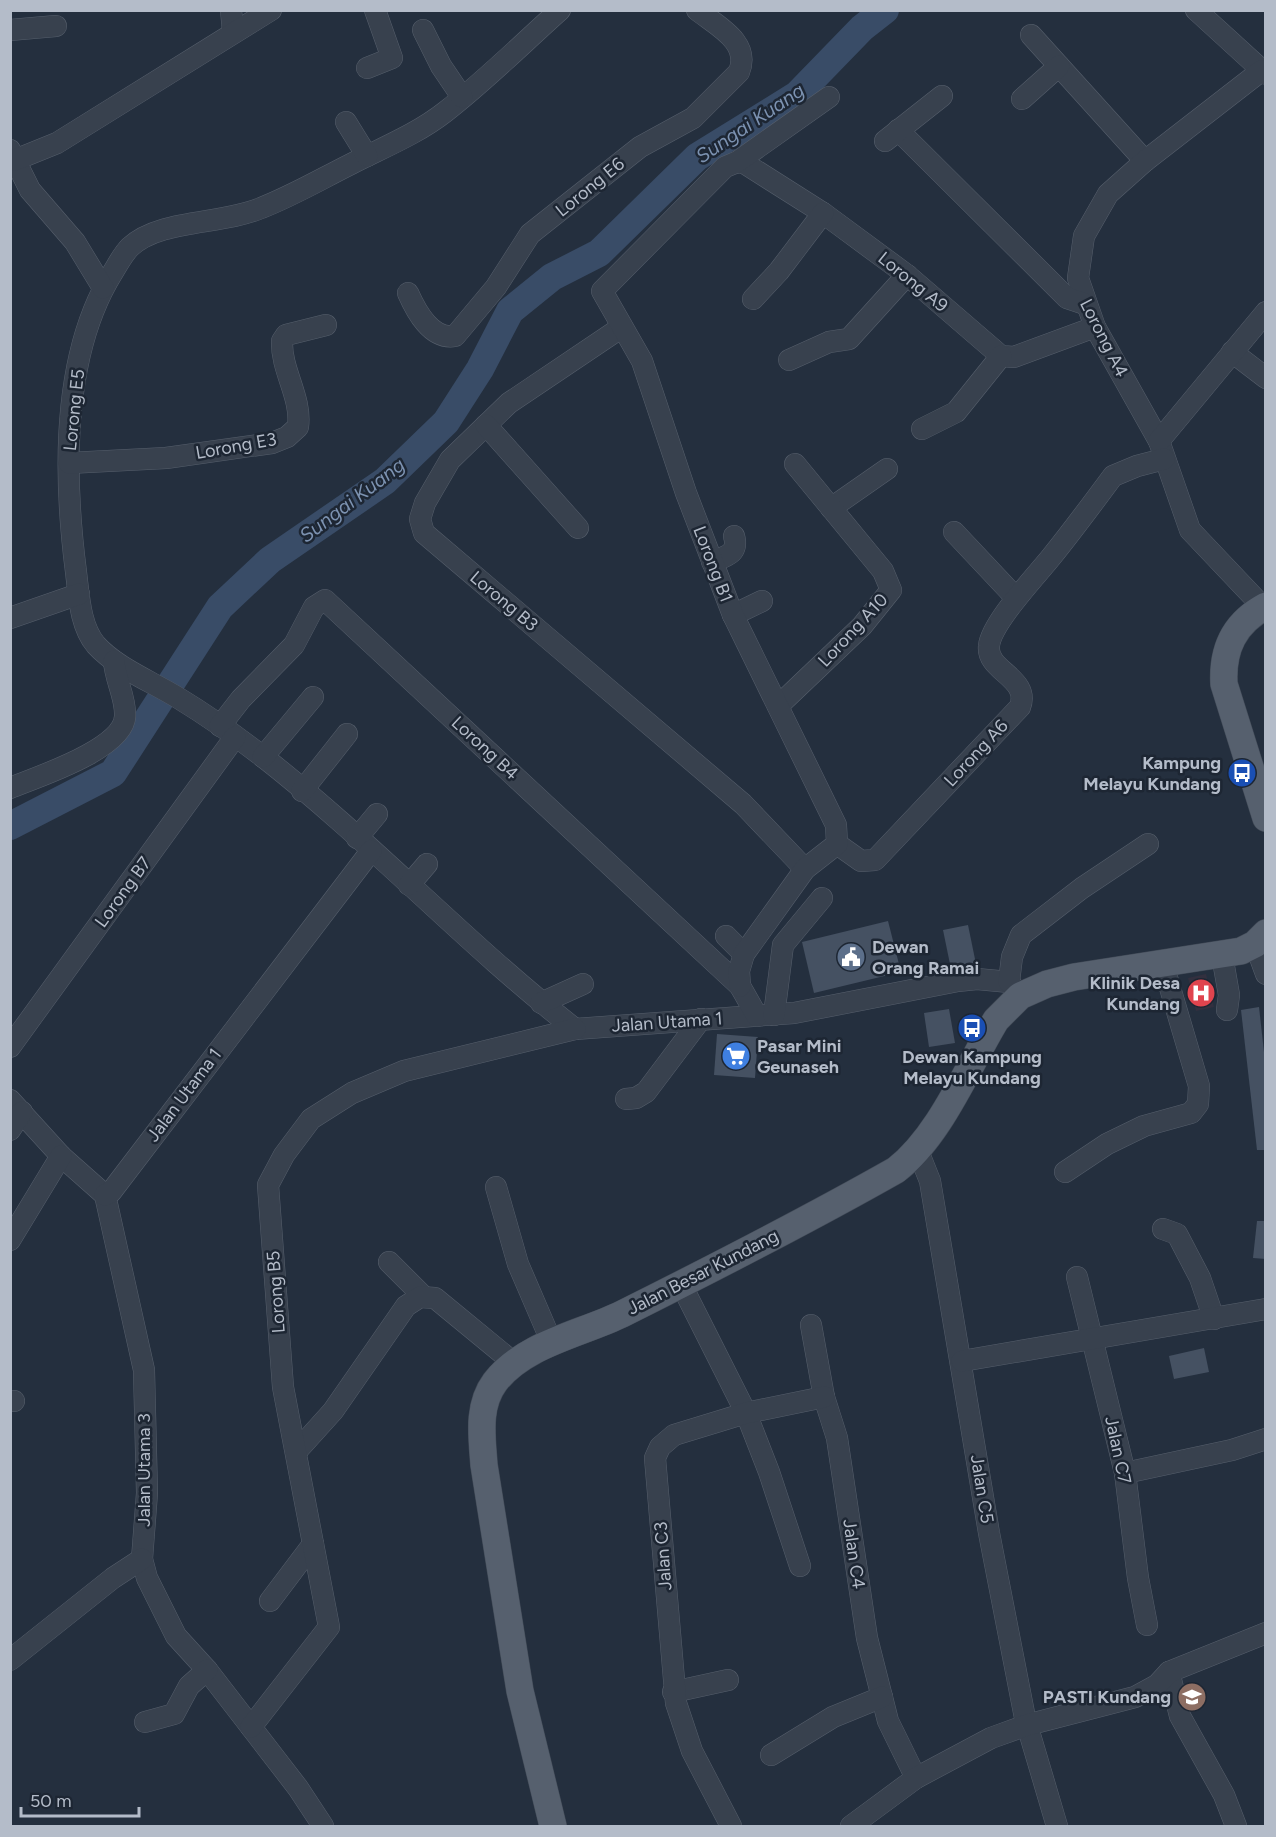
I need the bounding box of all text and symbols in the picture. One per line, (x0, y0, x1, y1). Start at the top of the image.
water label: Sungai Kuang (691, 78, 809, 168)
street label: Lorong E6 (551, 153, 629, 221)
street label: Lorong A9 (874, 247, 952, 317)
street label: Lorong A4 (1075, 295, 1133, 381)
street label: Lorong E5 (59, 368, 89, 452)
street label: Lorong E3 (194, 428, 278, 464)
water label: Sungai Kuang (295, 452, 410, 547)
street label: Lorong B1 (688, 523, 738, 605)
street label: Lorong B3 (465, 566, 543, 636)
street label: Lorong A10 (813, 589, 893, 671)
street label: Lorong B4 (447, 711, 523, 785)
street label: Lorong A6 (939, 715, 1013, 791)
place label: Kampung Melayu Kundang (1083, 752, 1221, 795)
bus stop icon: Kampung Melayu Kundang (1226, 757, 1258, 789)
street label: Lorong B7 (90, 852, 156, 932)
place label: Dewan Orang Ramai (872, 936, 979, 979)
public building icon: Dewan Orang Ramai (835, 941, 867, 973)
place label: Klinik Desa Kundang (1089, 972, 1180, 1015)
hospital icon: Klinik Desa Kundang (1185, 977, 1217, 1009)
street label: Jalan Utama 1 (611, 1007, 723, 1037)
bus stop icon: Dewan Kampung Melayu Kundang (956, 1012, 988, 1044)
place label: Pasar Mini Geunaseh (757, 1035, 841, 1078)
supermarket icon: Pasar Mini Geunaseh (720, 1040, 752, 1072)
street label: Jalan Utama 1 (142, 1044, 226, 1146)
place label: Dewan Kampung Melayu Kundang (902, 1046, 1042, 1089)
street label: Jalan Besar Kundang (624, 1224, 782, 1320)
street label: Lorong B5 (262, 1250, 290, 1334)
street label: Jalan Utama 3 (133, 1413, 155, 1527)
street label: Jalan C7 (1100, 1414, 1136, 1486)
street label: Jalan C5 (966, 1453, 998, 1525)
street label: Jalan C4 (838, 1518, 870, 1590)
street label: Jalan C3 (650, 1521, 676, 1591)
school or university icon: PASTI Kundang (1176, 1681, 1208, 1713)
place label: PASTI Kundang (1043, 1686, 1171, 1708)
scale bar (21, 1780, 140, 1818)
text: 50 m (30, 1790, 72, 1812)

